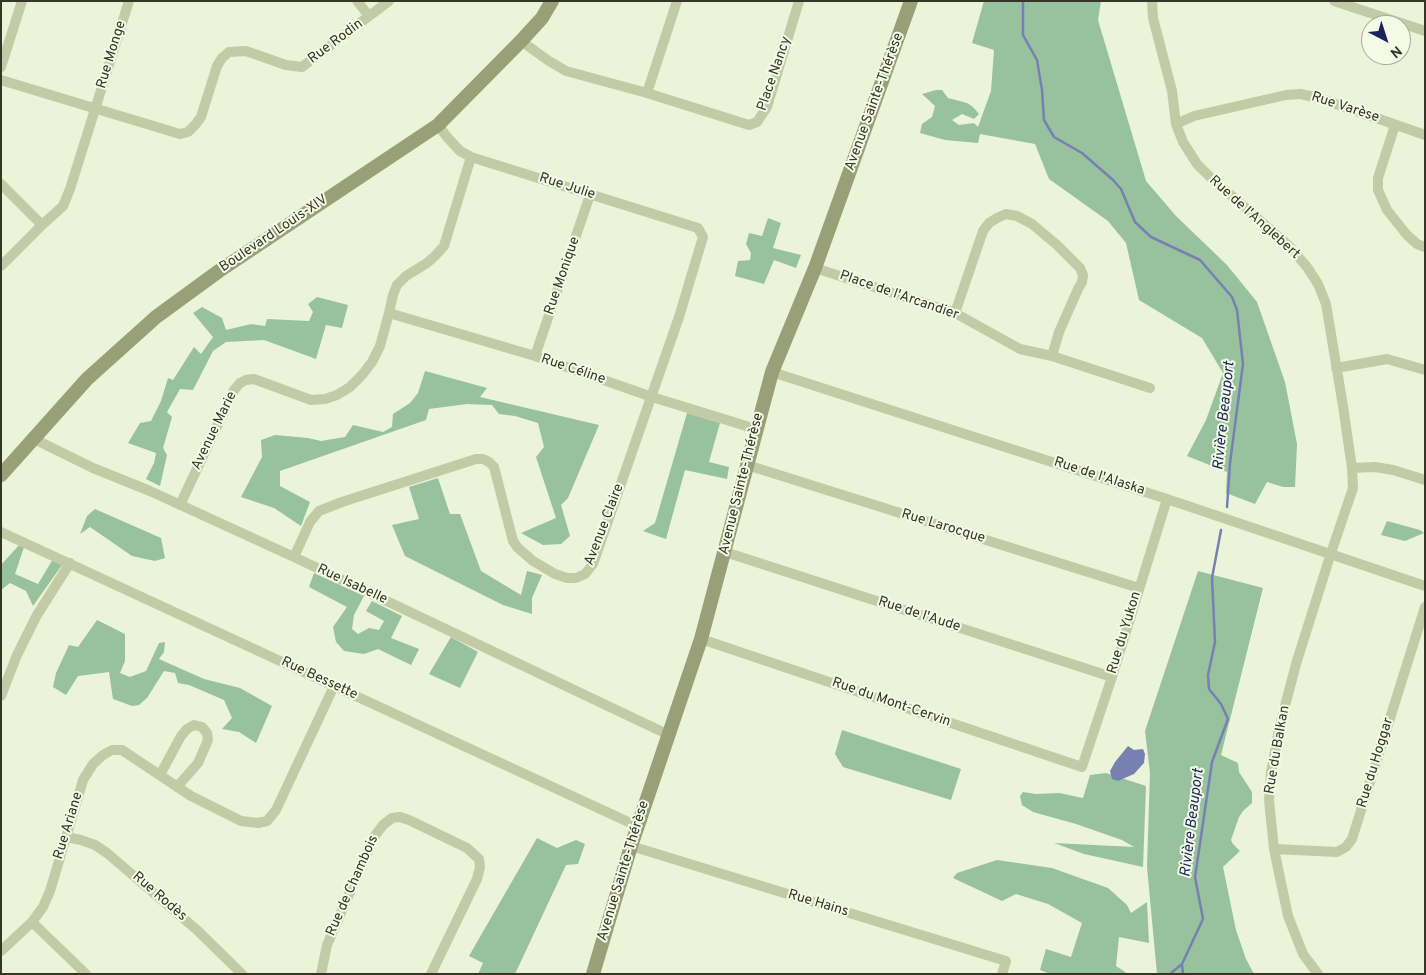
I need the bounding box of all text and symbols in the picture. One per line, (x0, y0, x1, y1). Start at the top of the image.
north arrow (1361, 15, 1411, 65)
street label: Rue Rodin (305, 16, 367, 68)
street label: Rue Monge (94, 19, 130, 91)
street label: Avenue Sainte-Thérèse (842, 31, 908, 173)
street label: Place Nancy (754, 35, 796, 113)
text: N (1386, 41, 1405, 61)
street label: Rue Varèse (1309, 89, 1381, 127)
street label: Rue Julie (537, 170, 597, 204)
street label: Rue de l'Anglebert (1205, 173, 1303, 263)
street label: Boulevard Louis-XIV (217, 192, 331, 276)
street label: Rue Monique (542, 235, 584, 317)
street label: Place de l'Arcandier (837, 268, 961, 324)
street label: Rue Céline (538, 351, 608, 389)
water label: Rivière Beauport (1210, 361, 1240, 471)
street label: Avenue Marie (189, 389, 241, 473)
street label: Avenue Sainte-Thérèse (716, 411, 768, 557)
street label: Rue de l'Alaska (1051, 454, 1147, 500)
street label: Avenue Claire (582, 482, 628, 568)
street label: Rue Larocque (899, 506, 987, 548)
street label: Rue Isabelle (314, 561, 390, 609)
street label: Rue du Yukon (1104, 590, 1146, 676)
street label: Rue de l'Aude (876, 594, 962, 636)
street label: Rue Bessette (278, 654, 360, 704)
street label: Rue du Mont-Cervin (829, 675, 953, 731)
street label: Rue du Balkan (1262, 704, 1294, 796)
street label: Rue du Hoggar (1354, 716, 1398, 810)
water label: Rivière Beauport (1177, 768, 1209, 878)
street label: Rue Ariane (51, 790, 87, 862)
street label: Avenue Sainte-Thérèse (595, 799, 653, 943)
street label: Rue de Chambois (323, 833, 383, 939)
street label: Rue Rodès (128, 869, 190, 925)
street label: Rue Hains (786, 887, 850, 921)

